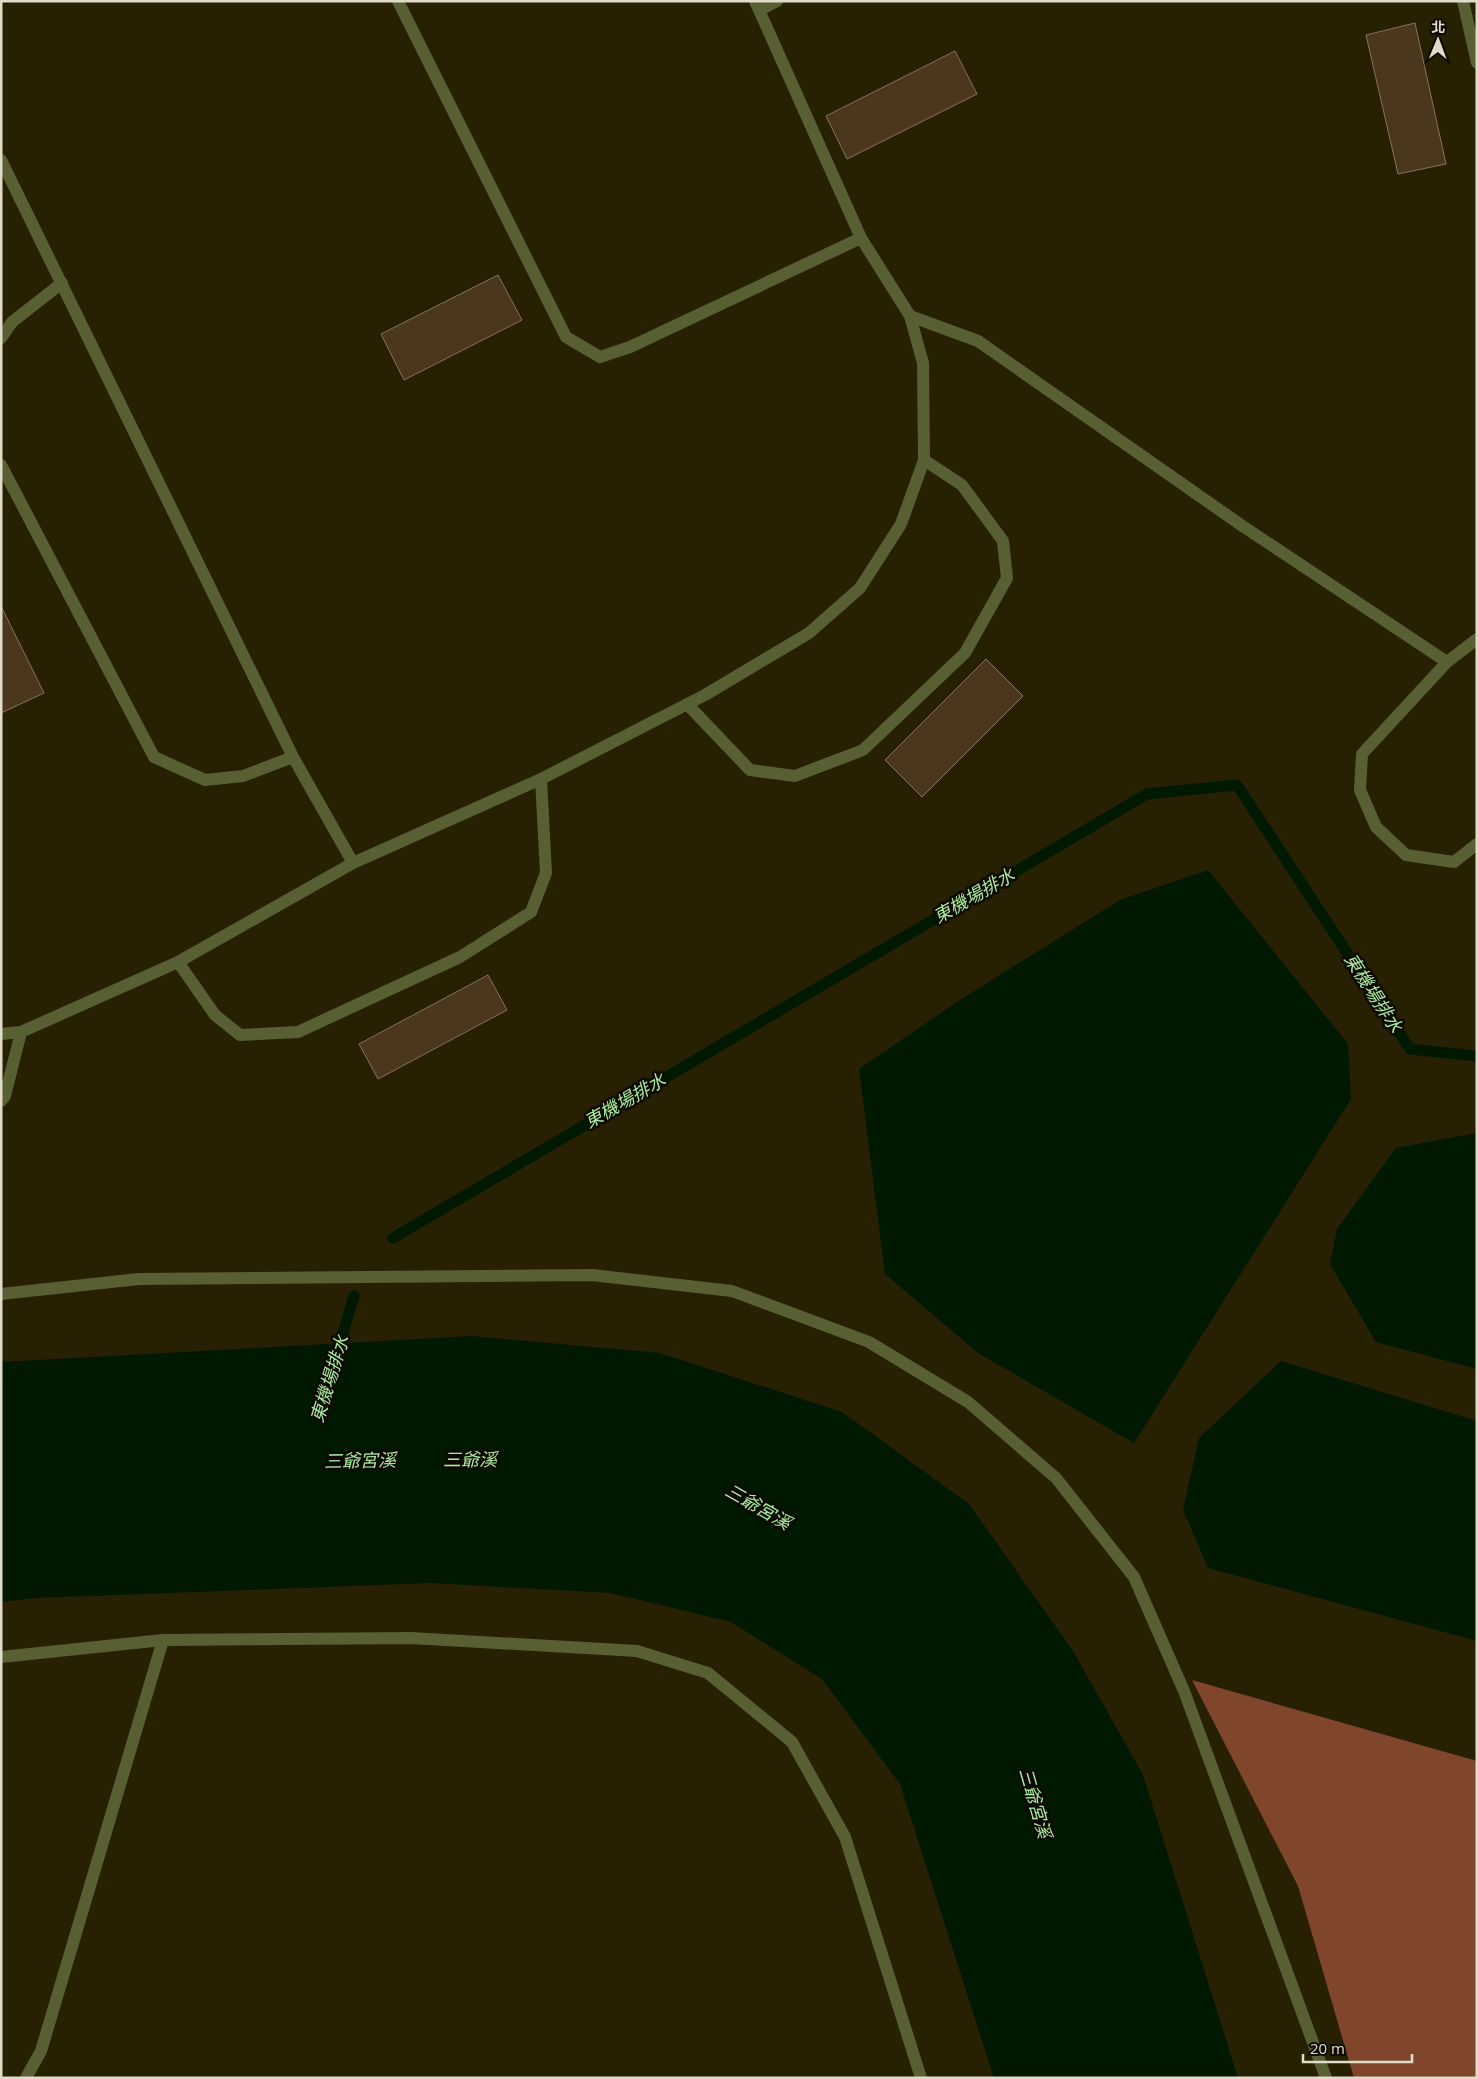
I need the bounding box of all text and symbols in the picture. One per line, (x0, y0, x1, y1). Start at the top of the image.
north arrow (1413, 15, 1463, 65)
text: 北 (1431, 17, 1445, 36)
water label: 東機場排水 (929, 862, 1019, 928)
water label: 東機場排水 (1339, 948, 1409, 1038)
water label: 東機場排水 (580, 1067, 670, 1133)
water label: 東機場排水 (304, 1331, 354, 1425)
water label: 三爺宮溪 (324, 1447, 399, 1473)
water label: 三爺溪 (443, 1447, 500, 1471)
water label: 三爺宮溪 (721, 1478, 798, 1536)
water label: 三爺宮溪 (1015, 1765, 1058, 1844)
scale bar (1303, 2032, 1412, 2064)
text: 20 m (1310, 2038, 1345, 2058)

